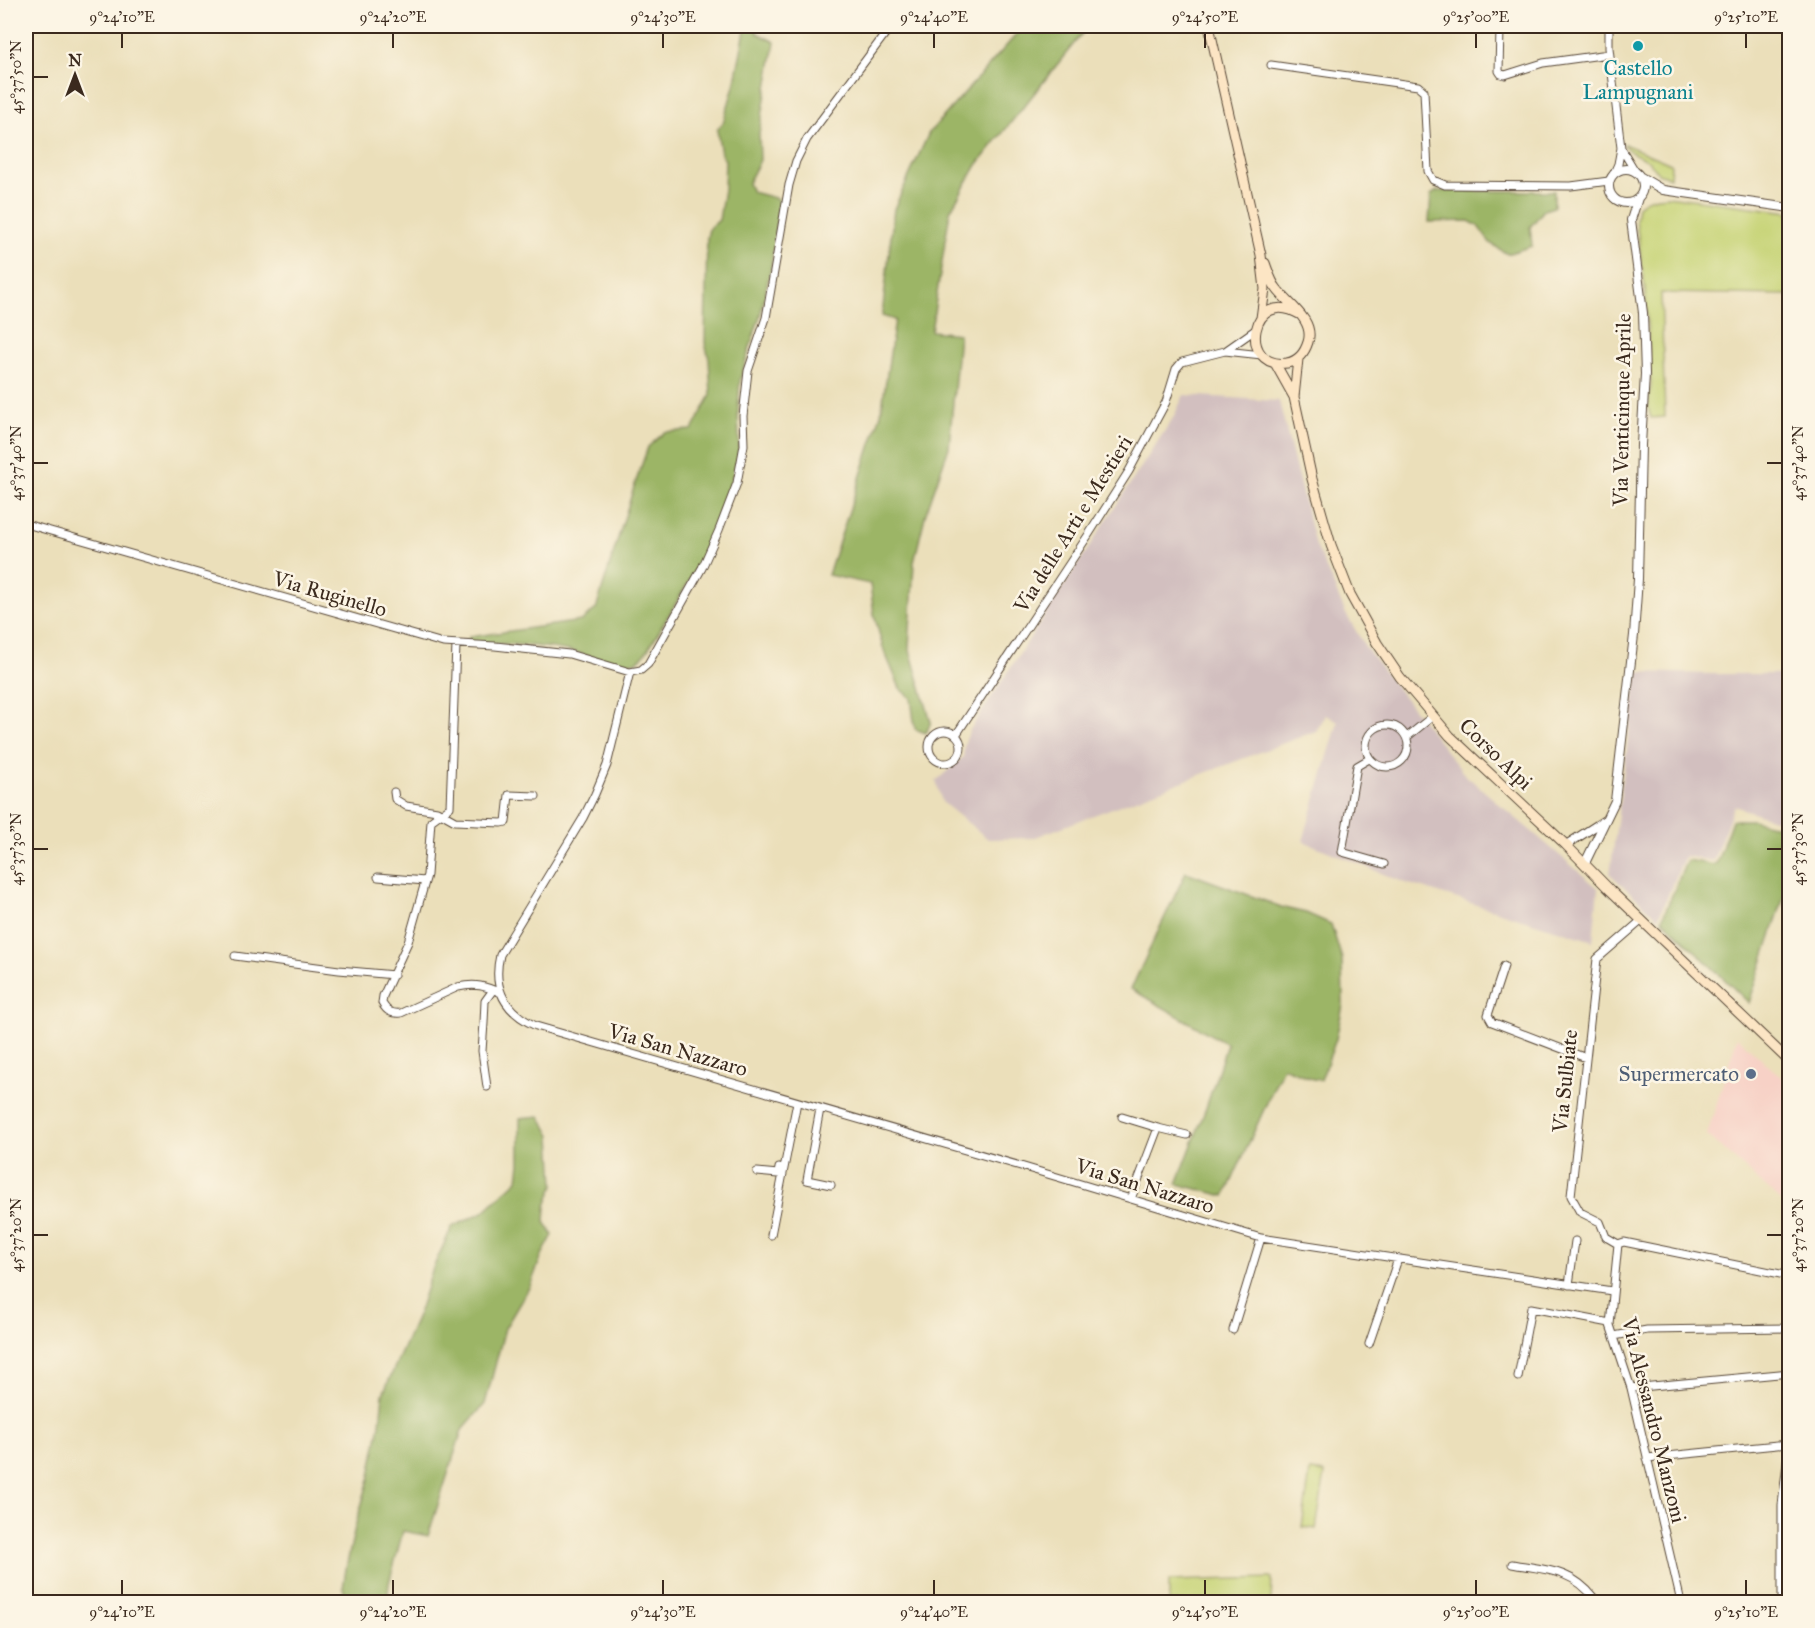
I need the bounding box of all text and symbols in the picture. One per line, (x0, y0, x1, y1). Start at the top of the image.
text: 9°24'10"E (89, 8, 155, 26)
text: 9°24'20"E (360, 8, 427, 26)
text: 9°24'30"E (630, 8, 696, 26)
text: 9°24'40"E (900, 8, 968, 26)
text: 9°24'50"E (1172, 8, 1238, 26)
text: 9°25'00"E (1443, 8, 1510, 26)
text: 9°25'10"E (1714, 8, 1778, 26)
marker: Castello Lampugnani (1631, 39, 1645, 53)
text: 45°37'50"N (7, 40, 25, 114)
north arrow (45, 45, 105, 105)
text: N (68, 51, 82, 70)
place label: Castello Lampugnani (1583, 55, 1694, 105)
street label: Via Venticinque Aprile (1607, 313, 1637, 508)
text: 45°37'40"N (7, 425, 25, 501)
text: 45°37'40"N (1789, 425, 1807, 501)
street label: Via delle Arti e Mestieri (1007, 430, 1138, 618)
street label: Via Ruginello (269, 565, 390, 623)
street label: Corso Alpi (1454, 713, 1538, 795)
text: 45°37'30"N (7, 812, 25, 885)
text: 45°37'30"N (1789, 812, 1807, 885)
street label: Via San Nazzaro (604, 1017, 751, 1082)
street label: Via Sulbiate (1547, 1028, 1583, 1135)
place label: Supermercato (1619, 1061, 1739, 1087)
marker: Supermercato (1744, 1067, 1758, 1081)
street label: Via San Nazzaro (1072, 1152, 1218, 1219)
text: 45°37'20"N (7, 1198, 25, 1272)
text: 45°37'20"N (1789, 1198, 1807, 1272)
street label: Via Alessandro Manzoni (1616, 1314, 1692, 1526)
text: 9°24'10"E (89, 1603, 155, 1621)
text: 9°24'20"E (360, 1603, 427, 1621)
text: 9°24'30"E (630, 1603, 696, 1621)
text: 9°24'40"E (900, 1603, 968, 1621)
text: 9°24'50"E (1172, 1603, 1238, 1621)
text: 9°25'00"E (1443, 1603, 1510, 1621)
text: 9°25'10"E (1714, 1603, 1778, 1621)

